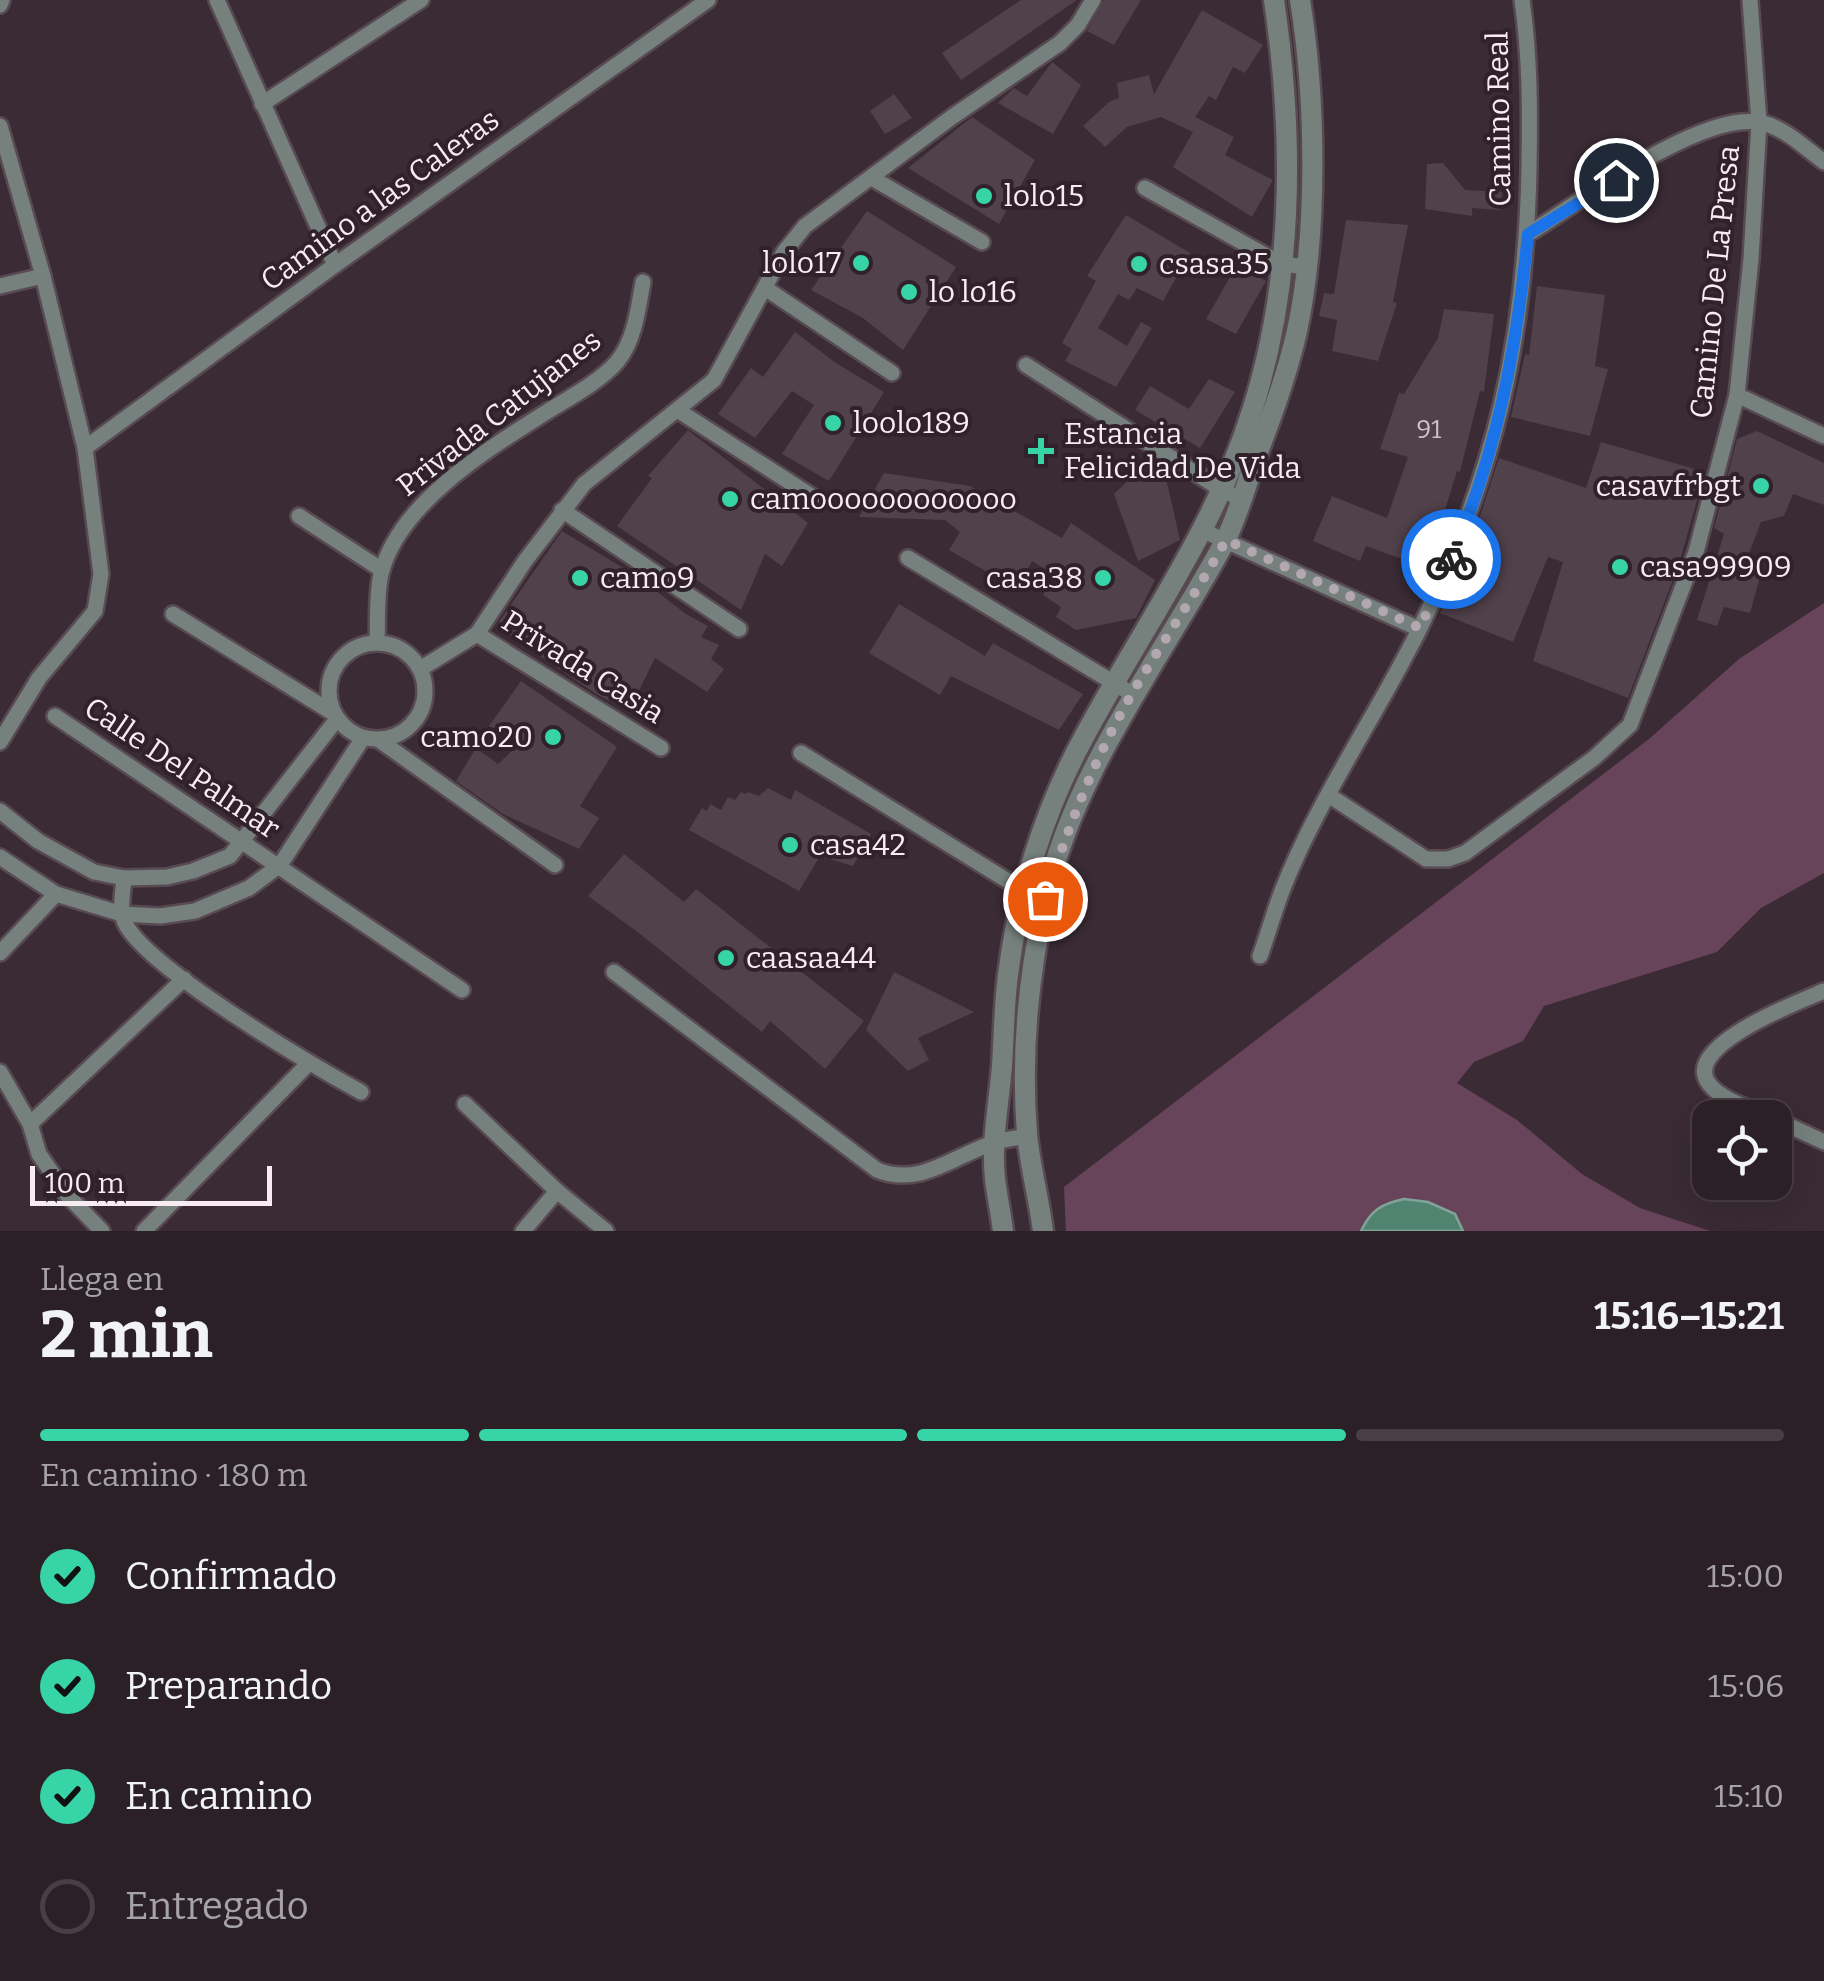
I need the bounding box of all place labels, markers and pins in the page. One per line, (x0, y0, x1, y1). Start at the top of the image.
pin (1574, 138, 1659, 223)
place label: lolo15 (1004, 178, 1084, 214)
marker: lolo15 (973, 185, 995, 207)
place label: lolo17 (762, 245, 841, 281)
place label: csasa35 (1159, 246, 1269, 282)
marker: lolo17 (850, 252, 872, 274)
marker: csasa35 (1128, 253, 1150, 275)
place label: lo lo16 (929, 274, 1017, 310)
marker: lo lo16 (898, 281, 920, 303)
place label: loolo189 (853, 405, 970, 441)
marker: loolo189 (822, 412, 844, 434)
place label: Estancia Felicidad De Vida (1064, 416, 1301, 486)
marker: Estancia Felicidad De Vida (1028, 438, 1054, 464)
place label: casavfrbgt (1596, 468, 1741, 504)
marker: casavfrbgt (1750, 475, 1772, 497)
place label: camoooooooooooo (750, 481, 1017, 517)
marker: camoooooooooooo (719, 488, 741, 510)
place label: casa99909 (1640, 549, 1792, 585)
marker: casa99909 (1609, 556, 1631, 578)
place label: camo9 (600, 560, 695, 596)
place label: casa38 (986, 560, 1083, 596)
marker: camo9 (569, 567, 591, 589)
marker: casa38 (1092, 567, 1114, 589)
place label: camo20 (420, 719, 533, 755)
marker: camo20 (542, 726, 564, 748)
place label: casa42 (810, 827, 906, 863)
marker: casa42 (779, 834, 801, 856)
pin (1003, 857, 1088, 942)
place label: caasaa44 (746, 940, 876, 976)
marker: caasaa44 (715, 947, 737, 969)

